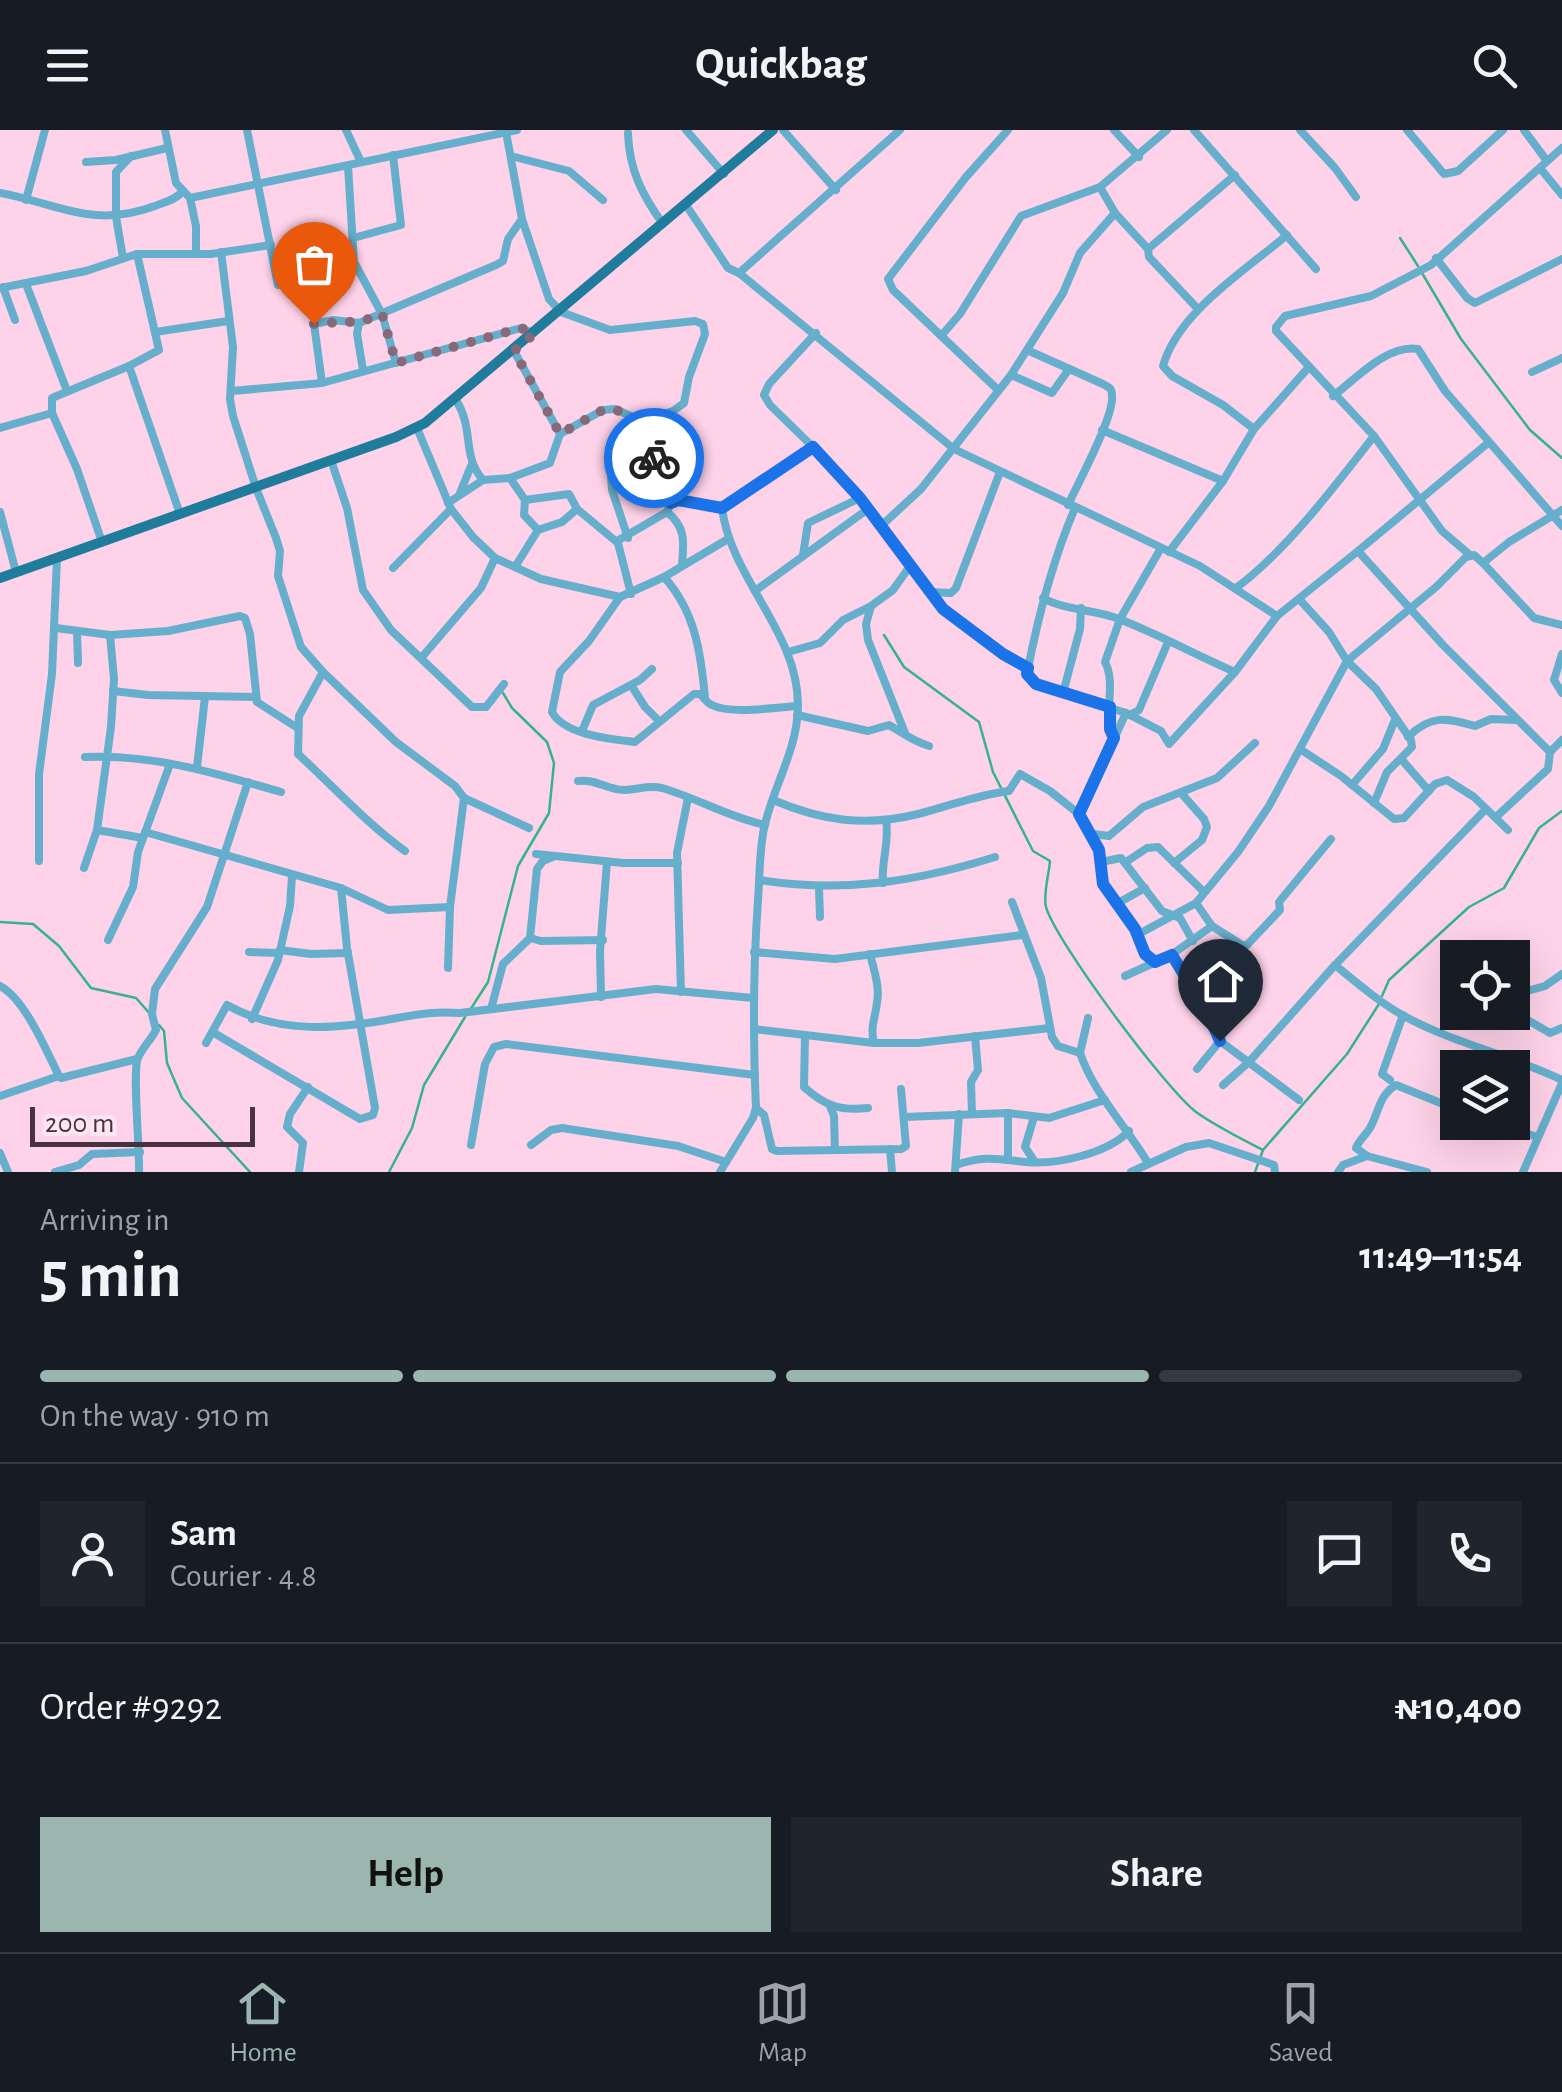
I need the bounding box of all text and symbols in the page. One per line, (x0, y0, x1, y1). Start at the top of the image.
icon: menu (40, 38, 95, 93)
icon: search (1467, 38, 1522, 93)
text: Quickbag (695, 42, 867, 87)
pin (272, 222, 357, 325)
icon: bag (287, 237, 342, 292)
courier (604, 408, 704, 508)
icon: bike (627, 431, 682, 486)
pin (1178, 939, 1263, 1042)
map controls (1440, 940, 1530, 1140)
button: locate (1440, 940, 1530, 1030)
icon: home (1193, 954, 1248, 1009)
button: layers (1440, 1050, 1530, 1140)
scale bar (30, 1102, 255, 1146)
text: 200 m (45, 1110, 114, 1138)
text: Arriving in (40, 1204, 169, 1236)
text: 11:49–11:54 (1359, 1238, 1522, 1276)
text: 5 min (40, 1244, 182, 1309)
text: On the way · 910 m (40, 1400, 270, 1432)
button: person (40, 1501, 145, 1606)
button: chat (1287, 1501, 1392, 1606)
button: phone (1417, 1501, 1522, 1606)
text: Sam (170, 1515, 237, 1553)
text: Courier · 4.8 (170, 1560, 317, 1592)
text: Order #9292 (40, 1689, 222, 1727)
text: ₦10,400 (1394, 1689, 1522, 1727)
button: Help (40, 1817, 771, 1932)
button: Share (791, 1817, 1522, 1932)
tab: Home (229, 1976, 297, 2070)
tab: Map (755, 1976, 810, 2070)
tab: Saved (1269, 1976, 1333, 2070)

